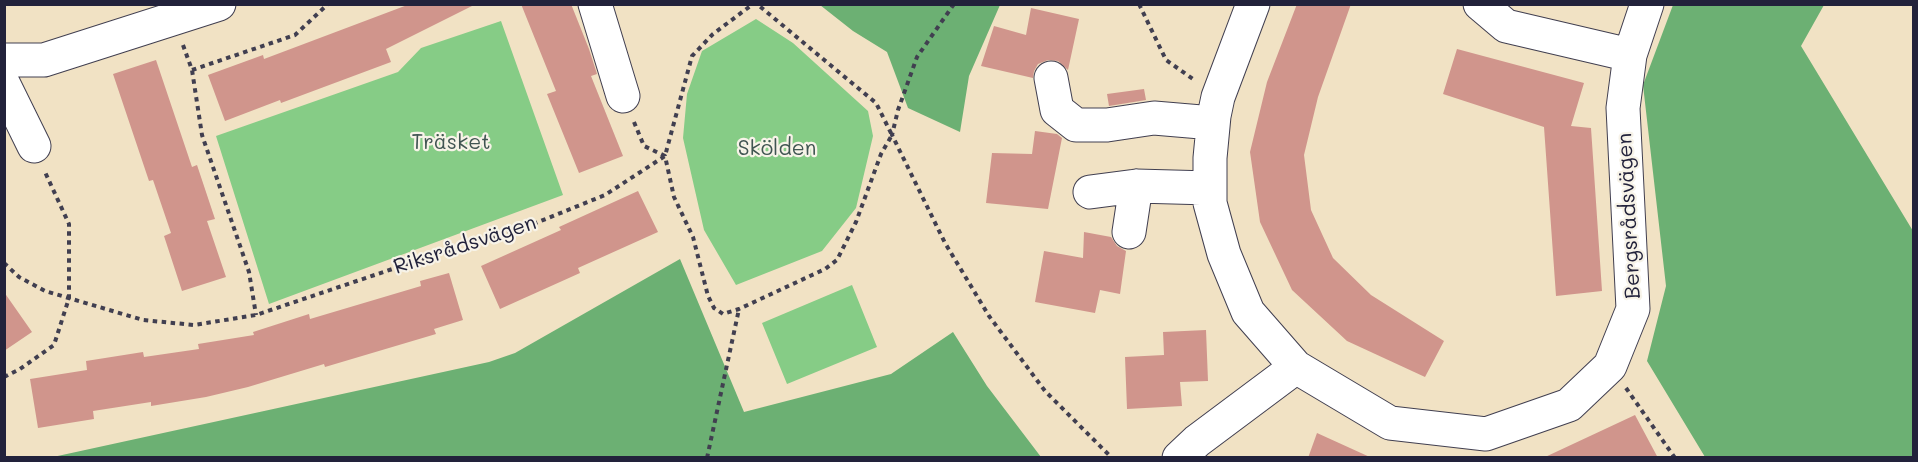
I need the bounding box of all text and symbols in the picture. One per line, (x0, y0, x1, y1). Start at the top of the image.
park label: Träsket (412, 130, 490, 156)
street label: Bergsrådsvägen (1612, 132, 1646, 300)
park label: Skölden (738, 136, 816, 162)
street label: Riksrådsvägen (390, 210, 540, 280)

